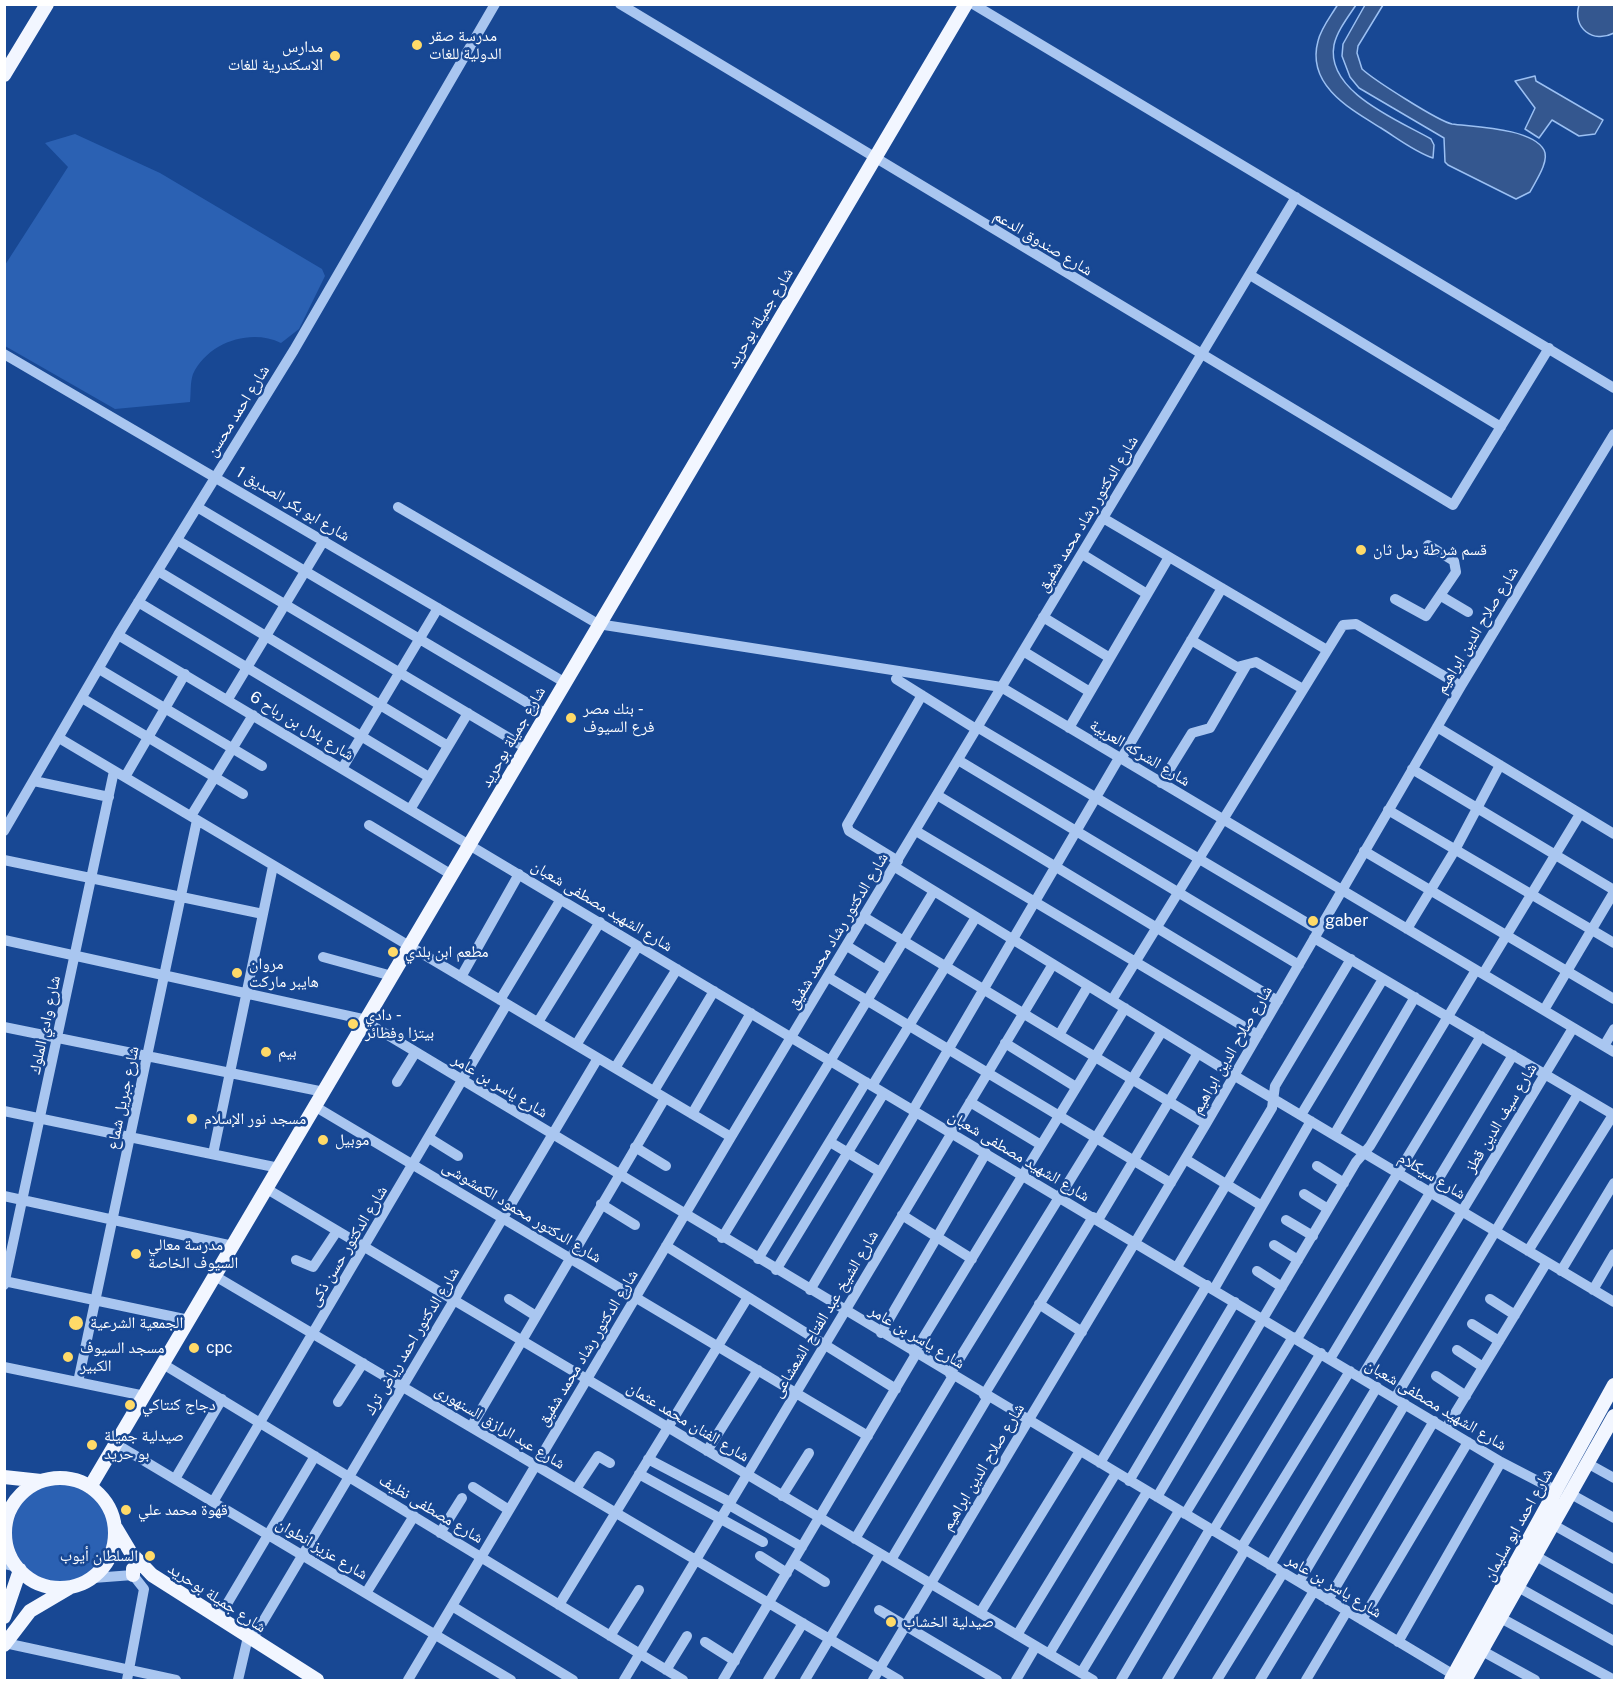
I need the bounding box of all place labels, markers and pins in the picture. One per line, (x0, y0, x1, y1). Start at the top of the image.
place label: مدرسة صقر الدولية للغات (429, 26, 502, 64)
place label: مدارس الاسكندرية للغات (228, 37, 323, 75)
marker: مدرسة صقر الدولية للغات (410, 38, 424, 52)
marker: مدارس الاسكندرية للغات (328, 49, 342, 63)
place label: قسم شرطة رمل ثان (1373, 540, 1487, 560)
marker: قسم شرطة رمل ثان (1354, 543, 1368, 557)
place label: بنك مصر - فرع السيوف (583, 699, 654, 737)
marker: بنك مصر - فرع السيوف (564, 711, 578, 725)
place label: gaber (1325, 911, 1368, 931)
marker: gaber (1306, 914, 1320, 928)
place label: مطعم ابن بلدي (405, 942, 489, 962)
marker: مطعم ابن بلدي (386, 945, 400, 959)
place label: مروان هايبر ماركت (249, 954, 319, 992)
marker: مروان هايبر ماركت (230, 966, 244, 980)
place label: دادي - بيتزا وفطائر (365, 1005, 434, 1043)
marker: دادي - بيتزا وفطائر (346, 1017, 360, 1031)
place label: بيم (278, 1042, 297, 1062)
marker: بيم (259, 1045, 273, 1059)
place label: مسجد نور الإسلام (204, 1109, 306, 1129)
marker: مسجد نور الإسلام (185, 1112, 199, 1126)
place label: موبيل (335, 1130, 369, 1150)
marker: موبيل (316, 1133, 330, 1147)
place label: مدرسة معالي السيوف الخاصة (148, 1235, 238, 1273)
marker: مدرسة معالي السيوف الخاصة (129, 1247, 143, 1261)
place label: الجمعية الشرعية (90, 1313, 183, 1333)
marker: الجمعية الشرعية (67, 1314, 85, 1332)
place label: مسجد السيوف الكبير (80, 1338, 165, 1376)
place label: cpc (206, 1338, 233, 1358)
marker: cpc (187, 1341, 201, 1355)
marker: مسجد السيوف الكبير (61, 1350, 75, 1364)
place label: دجاج كنتاكي (142, 1395, 216, 1415)
marker: دجاج كنتاكي (123, 1398, 137, 1412)
place label: صيدلية جميلة بو حريد (104, 1426, 184, 1464)
marker: صيدلية جميلة بو حريد (85, 1438, 99, 1452)
place label: قهوة محمد علي (138, 1500, 228, 1520)
marker: قهوة محمد علي (119, 1503, 133, 1517)
place label: السلطان أيوب (60, 1546, 138, 1566)
marker: السلطان أيوب (143, 1549, 157, 1563)
place label: صيدلية الخشاب (903, 1612, 994, 1632)
marker: صيدلية الخشاب (884, 1615, 898, 1629)

